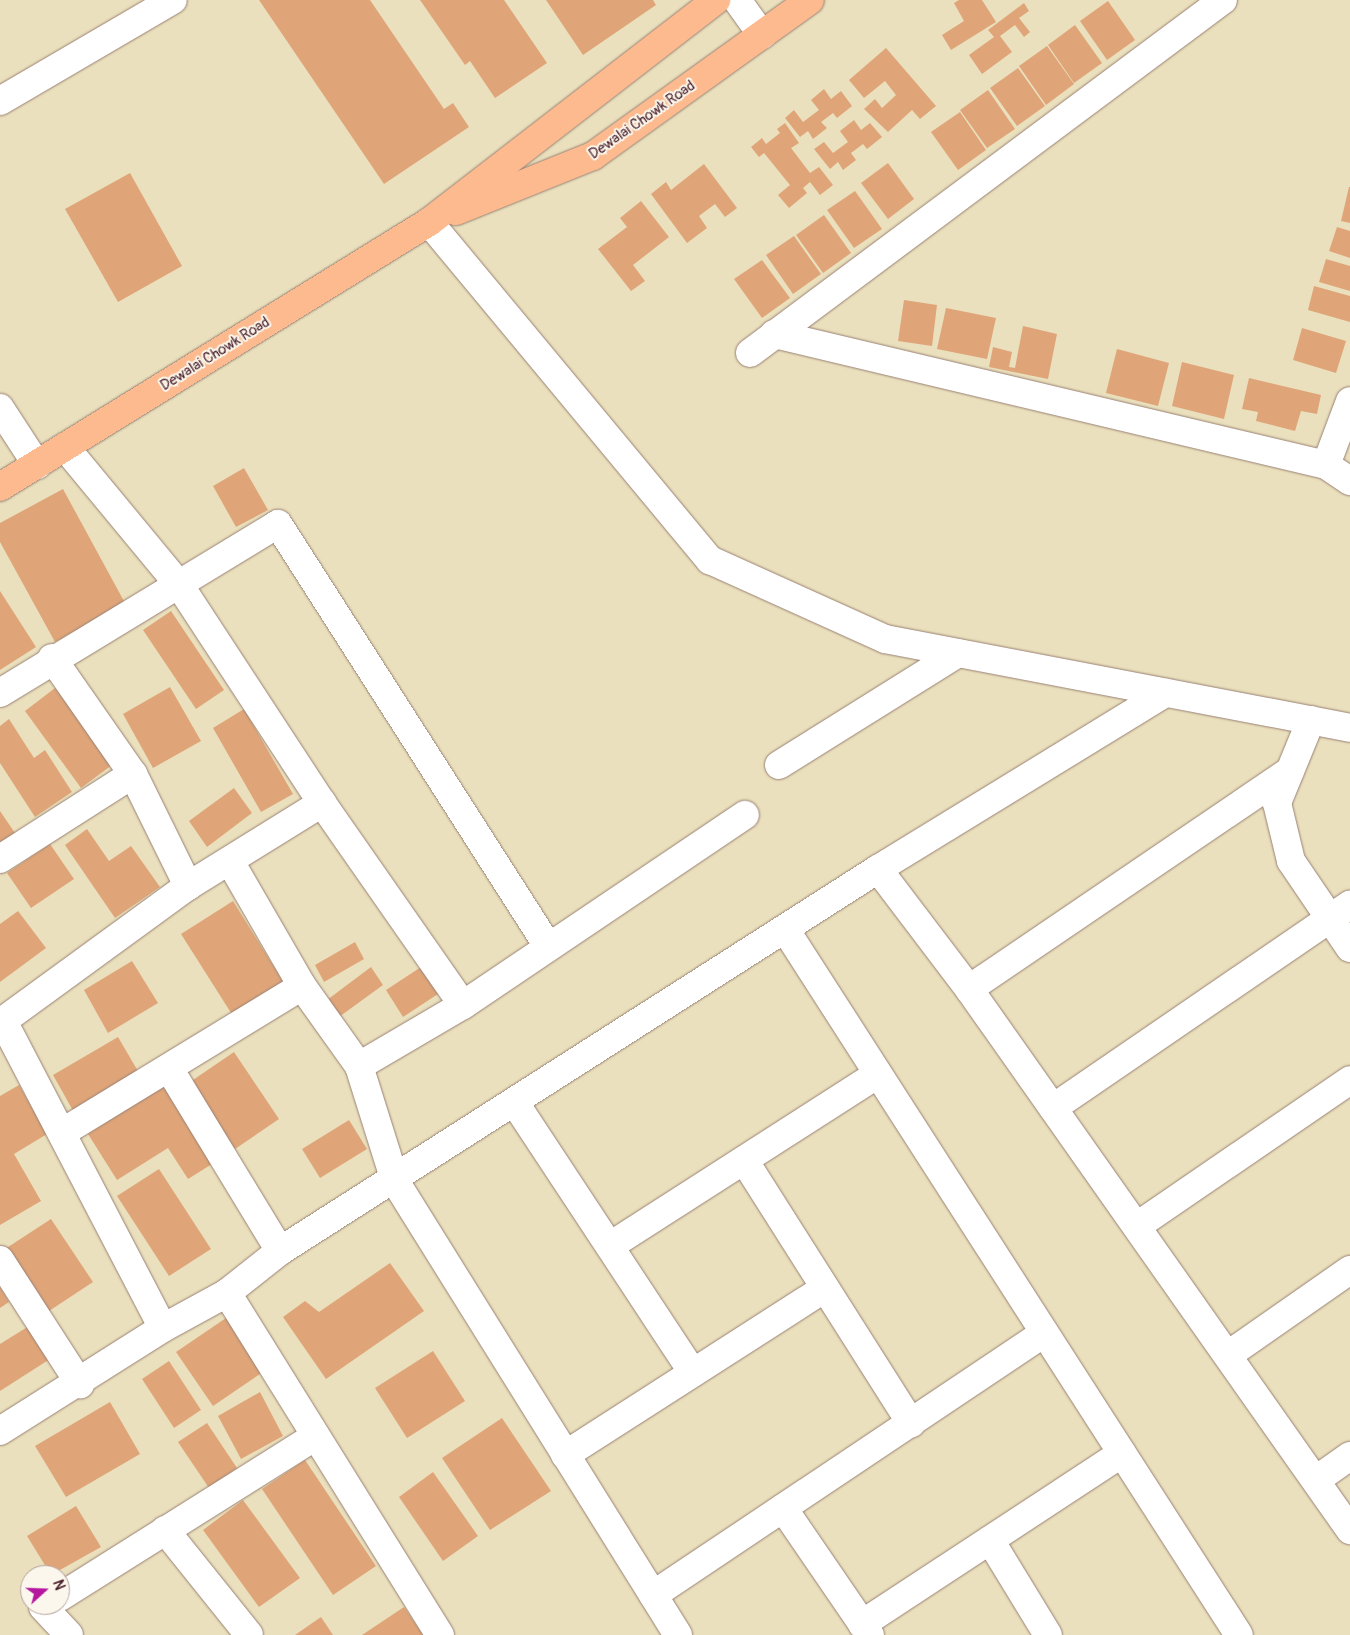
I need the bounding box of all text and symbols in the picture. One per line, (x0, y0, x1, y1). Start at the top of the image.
street label: Dewalai Chowk Road (586, 77, 698, 163)
street label: Dewalai Chowk Road (157, 313, 273, 395)
north arrow (20, 1565, 70, 1615)
text: N (49, 1578, 68, 1592)

